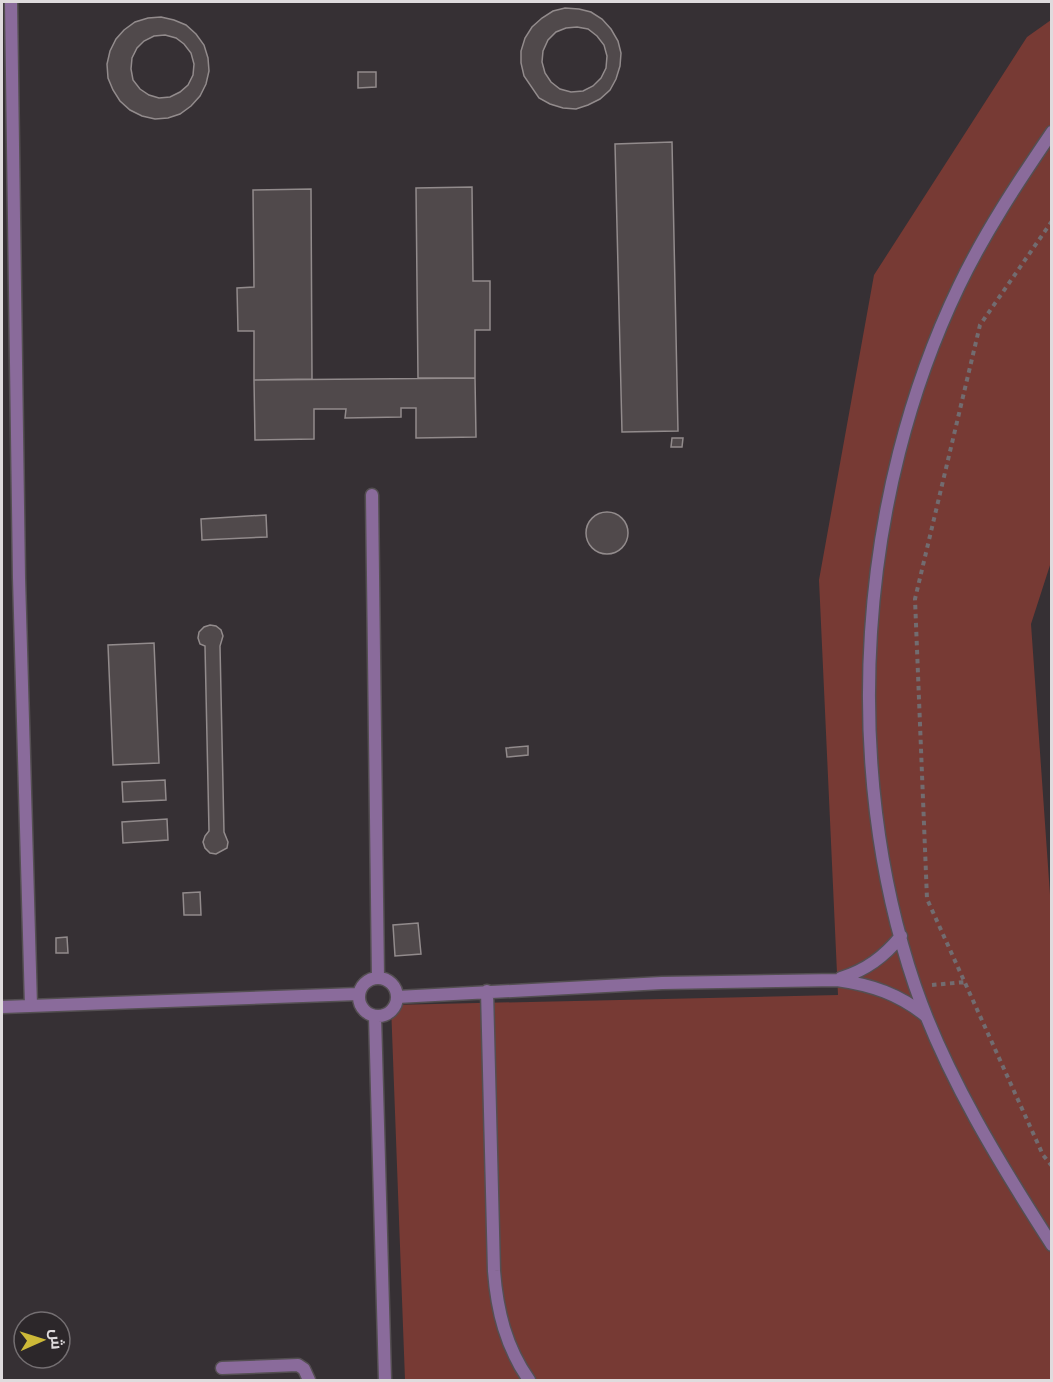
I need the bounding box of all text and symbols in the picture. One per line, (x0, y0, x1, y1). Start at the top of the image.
north arrow (12, 1310, 72, 1370)
text: ش (45, 1328, 69, 1350)

